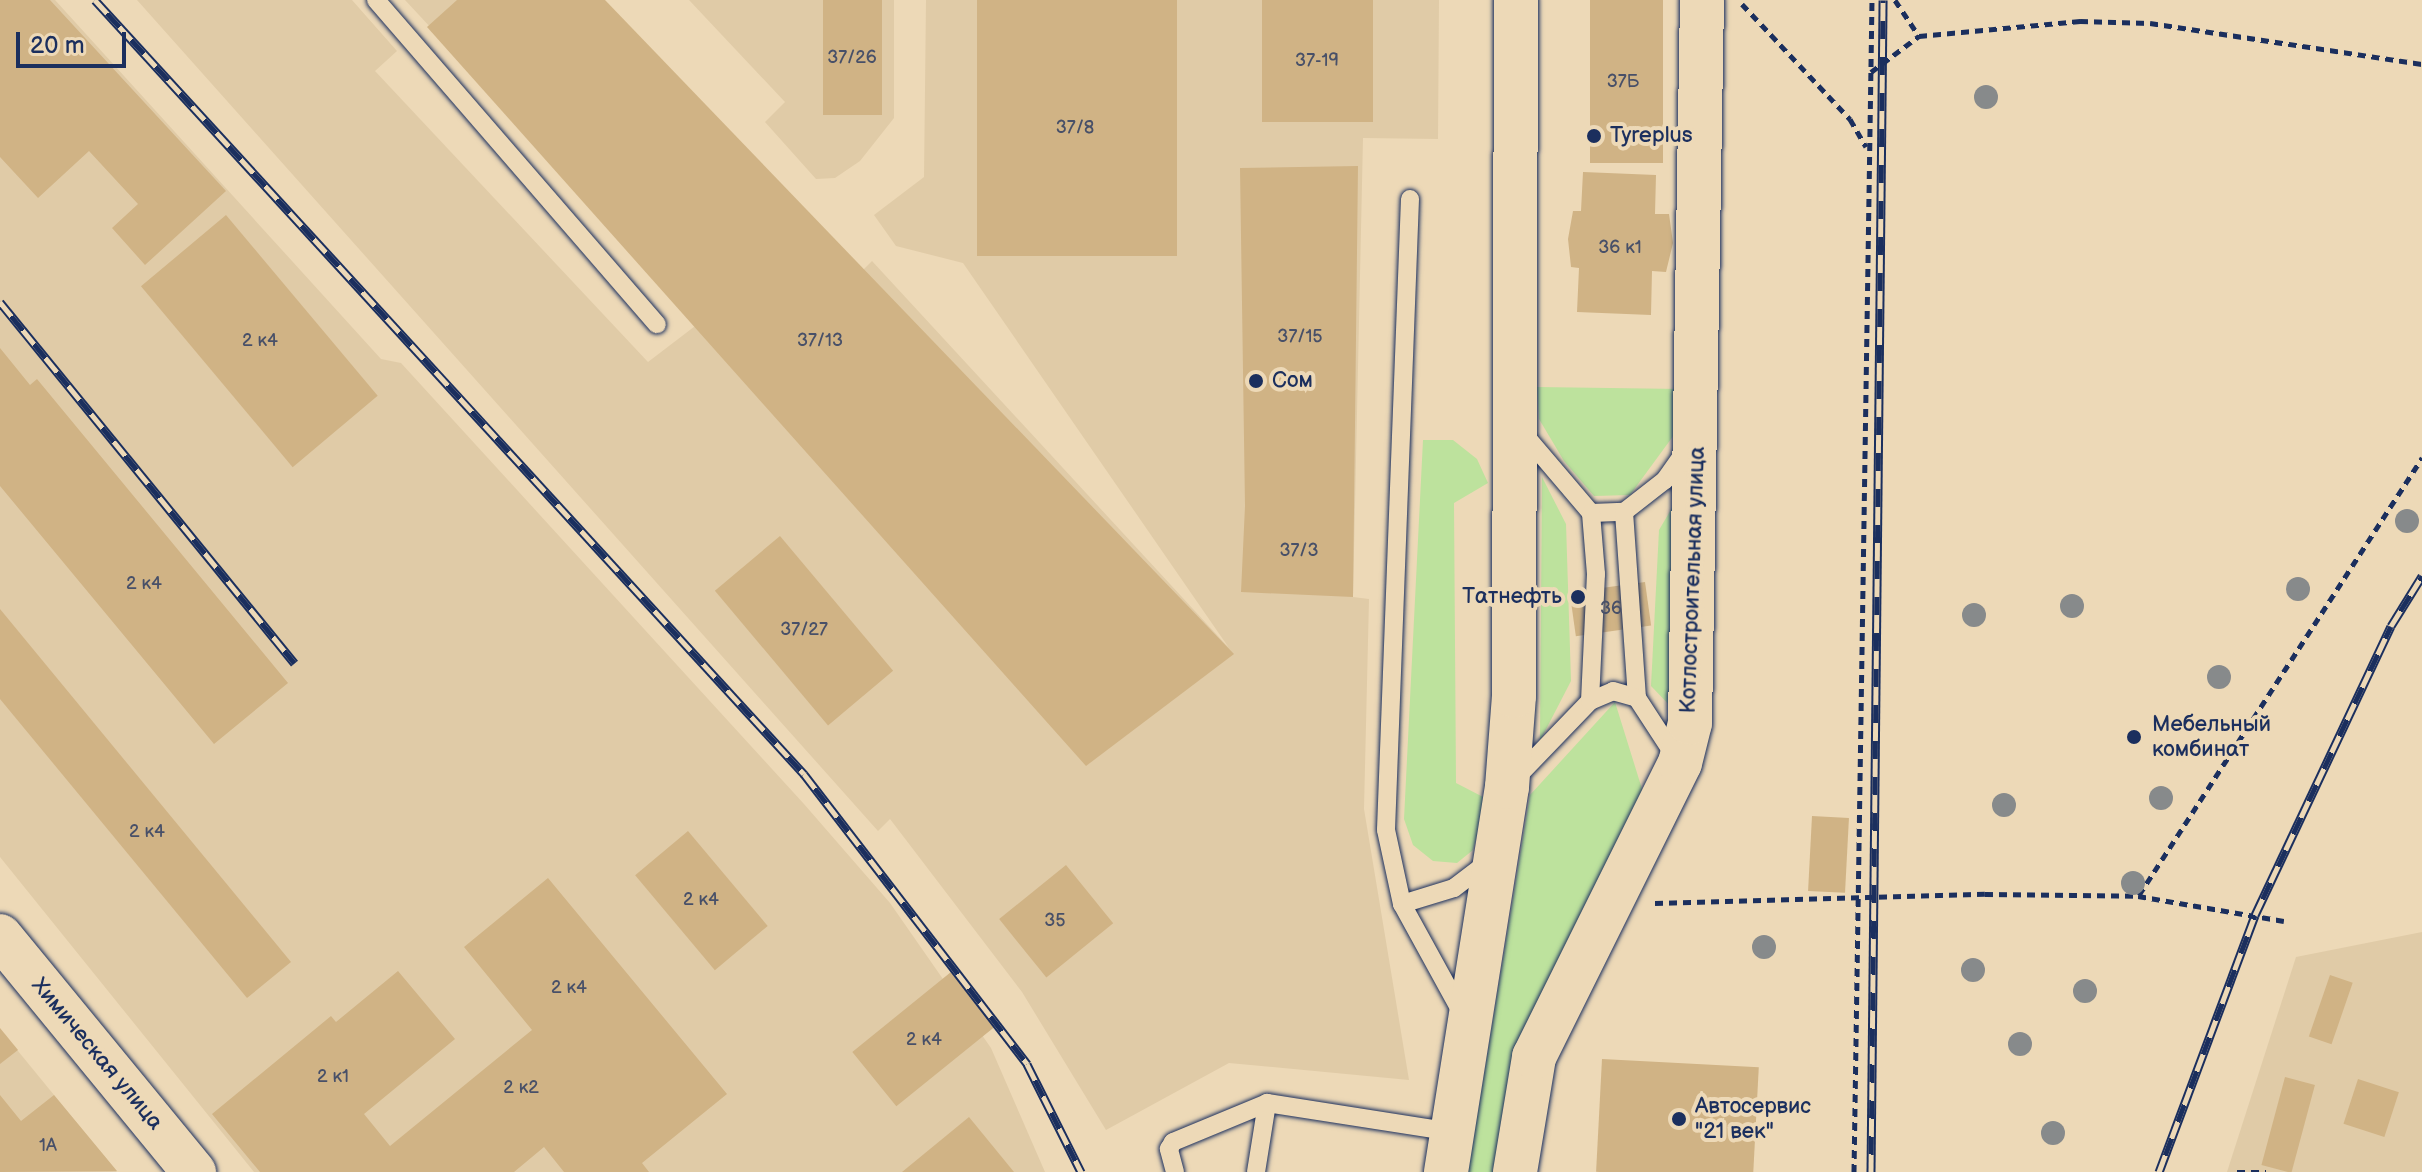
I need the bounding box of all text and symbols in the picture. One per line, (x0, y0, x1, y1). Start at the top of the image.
scale bar (20, 16, 130, 66)
text: 20 m (30, 31, 85, 60)
house number: 37/26 (827, 47, 877, 69)
house number: 37-19 (1295, 50, 1339, 72)
house number: 37Б (1607, 71, 1639, 93)
house number: 37/8 (1056, 117, 1094, 139)
place label: Tyreplus (1610, 123, 1693, 149)
marker: Tyreplus (1585, 127, 1603, 145)
house number: 36 к1 (1598, 237, 1642, 259)
house number: 37/15 (1277, 326, 1323, 348)
house number: 2 к4 (242, 330, 278, 352)
house number: 37/13 (797, 330, 843, 352)
place label: Сом (1272, 368, 1313, 394)
marker: Сом (1247, 372, 1265, 390)
street label: Котлостроительная улица (1675, 446, 1711, 714)
house number: 37/3 (1279, 540, 1319, 562)
house number: 2 к4 (126, 573, 162, 595)
place label: Татнефть (1462, 584, 1562, 610)
marker: Татнефть (1569, 588, 1587, 606)
house number: 36 (1600, 598, 1622, 620)
house number: 37/27 (780, 619, 828, 641)
place label: Мебельный комбинат (2152, 711, 2271, 762)
marker: Мебельный комбинат (2123, 726, 2145, 748)
house number: 2 к4 (129, 821, 165, 843)
house number: 2 к4 (683, 889, 719, 911)
house number: 35 (1044, 910, 1066, 932)
street label: Химическая улица (26, 973, 168, 1135)
house number: 2 к4 (551, 977, 587, 999)
house number: 2 к4 (906, 1029, 942, 1051)
house number: 2 к1 (317, 1066, 349, 1088)
house number: 2 к2 (503, 1077, 539, 1099)
place label: Автосервис "21 век" (1695, 1093, 1811, 1144)
marker: Автосервис "21 век" (1670, 1110, 1688, 1128)
house number: 1А (39, 1135, 57, 1157)

